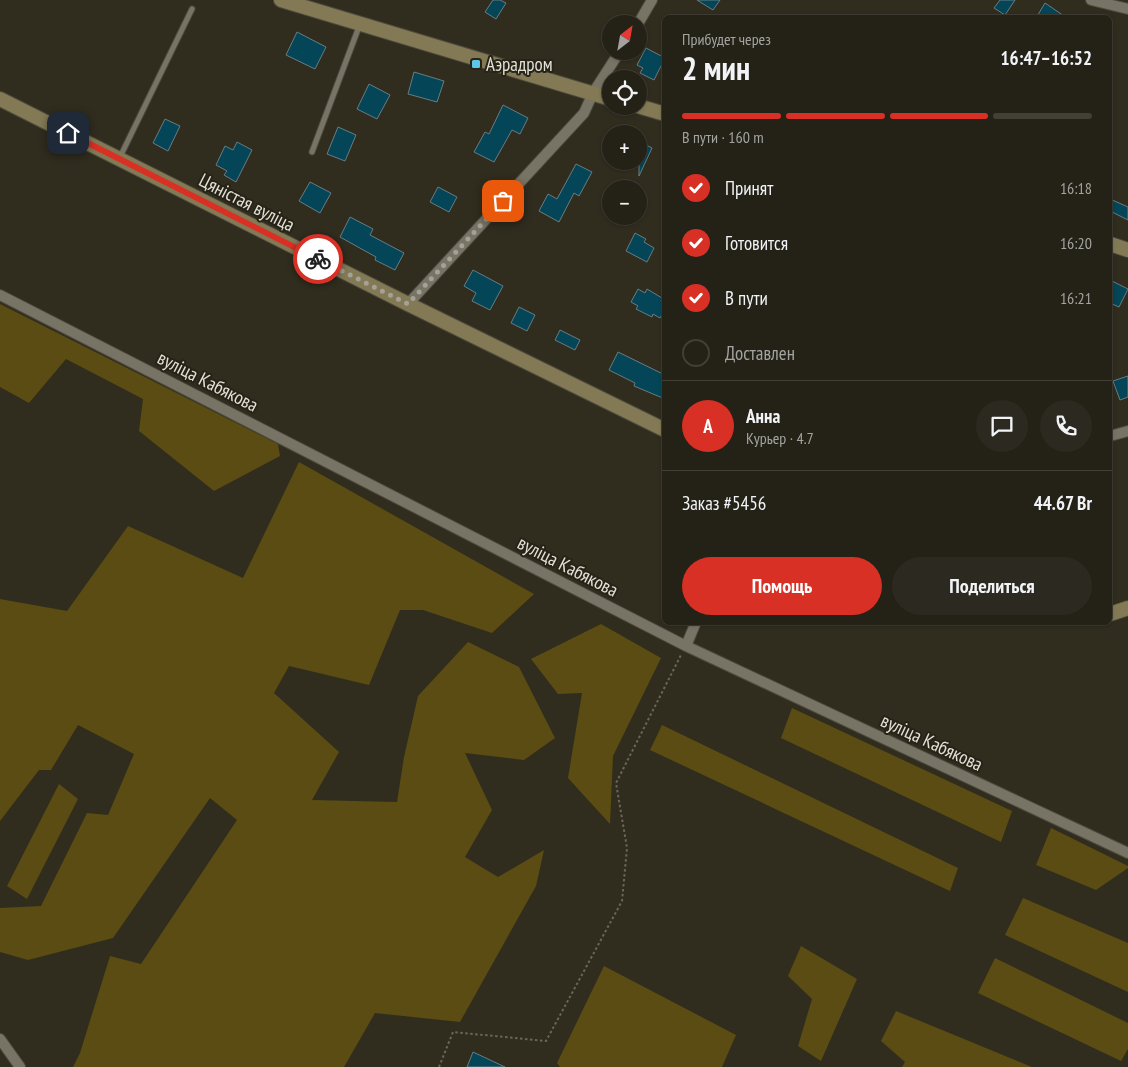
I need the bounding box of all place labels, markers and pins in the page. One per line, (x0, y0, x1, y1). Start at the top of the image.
place label: Аэрадром (486, 52, 553, 76)
marker: Аэрадром (470, 58, 482, 70)
pin (47, 112, 89, 154)
pin (482, 180, 524, 222)

